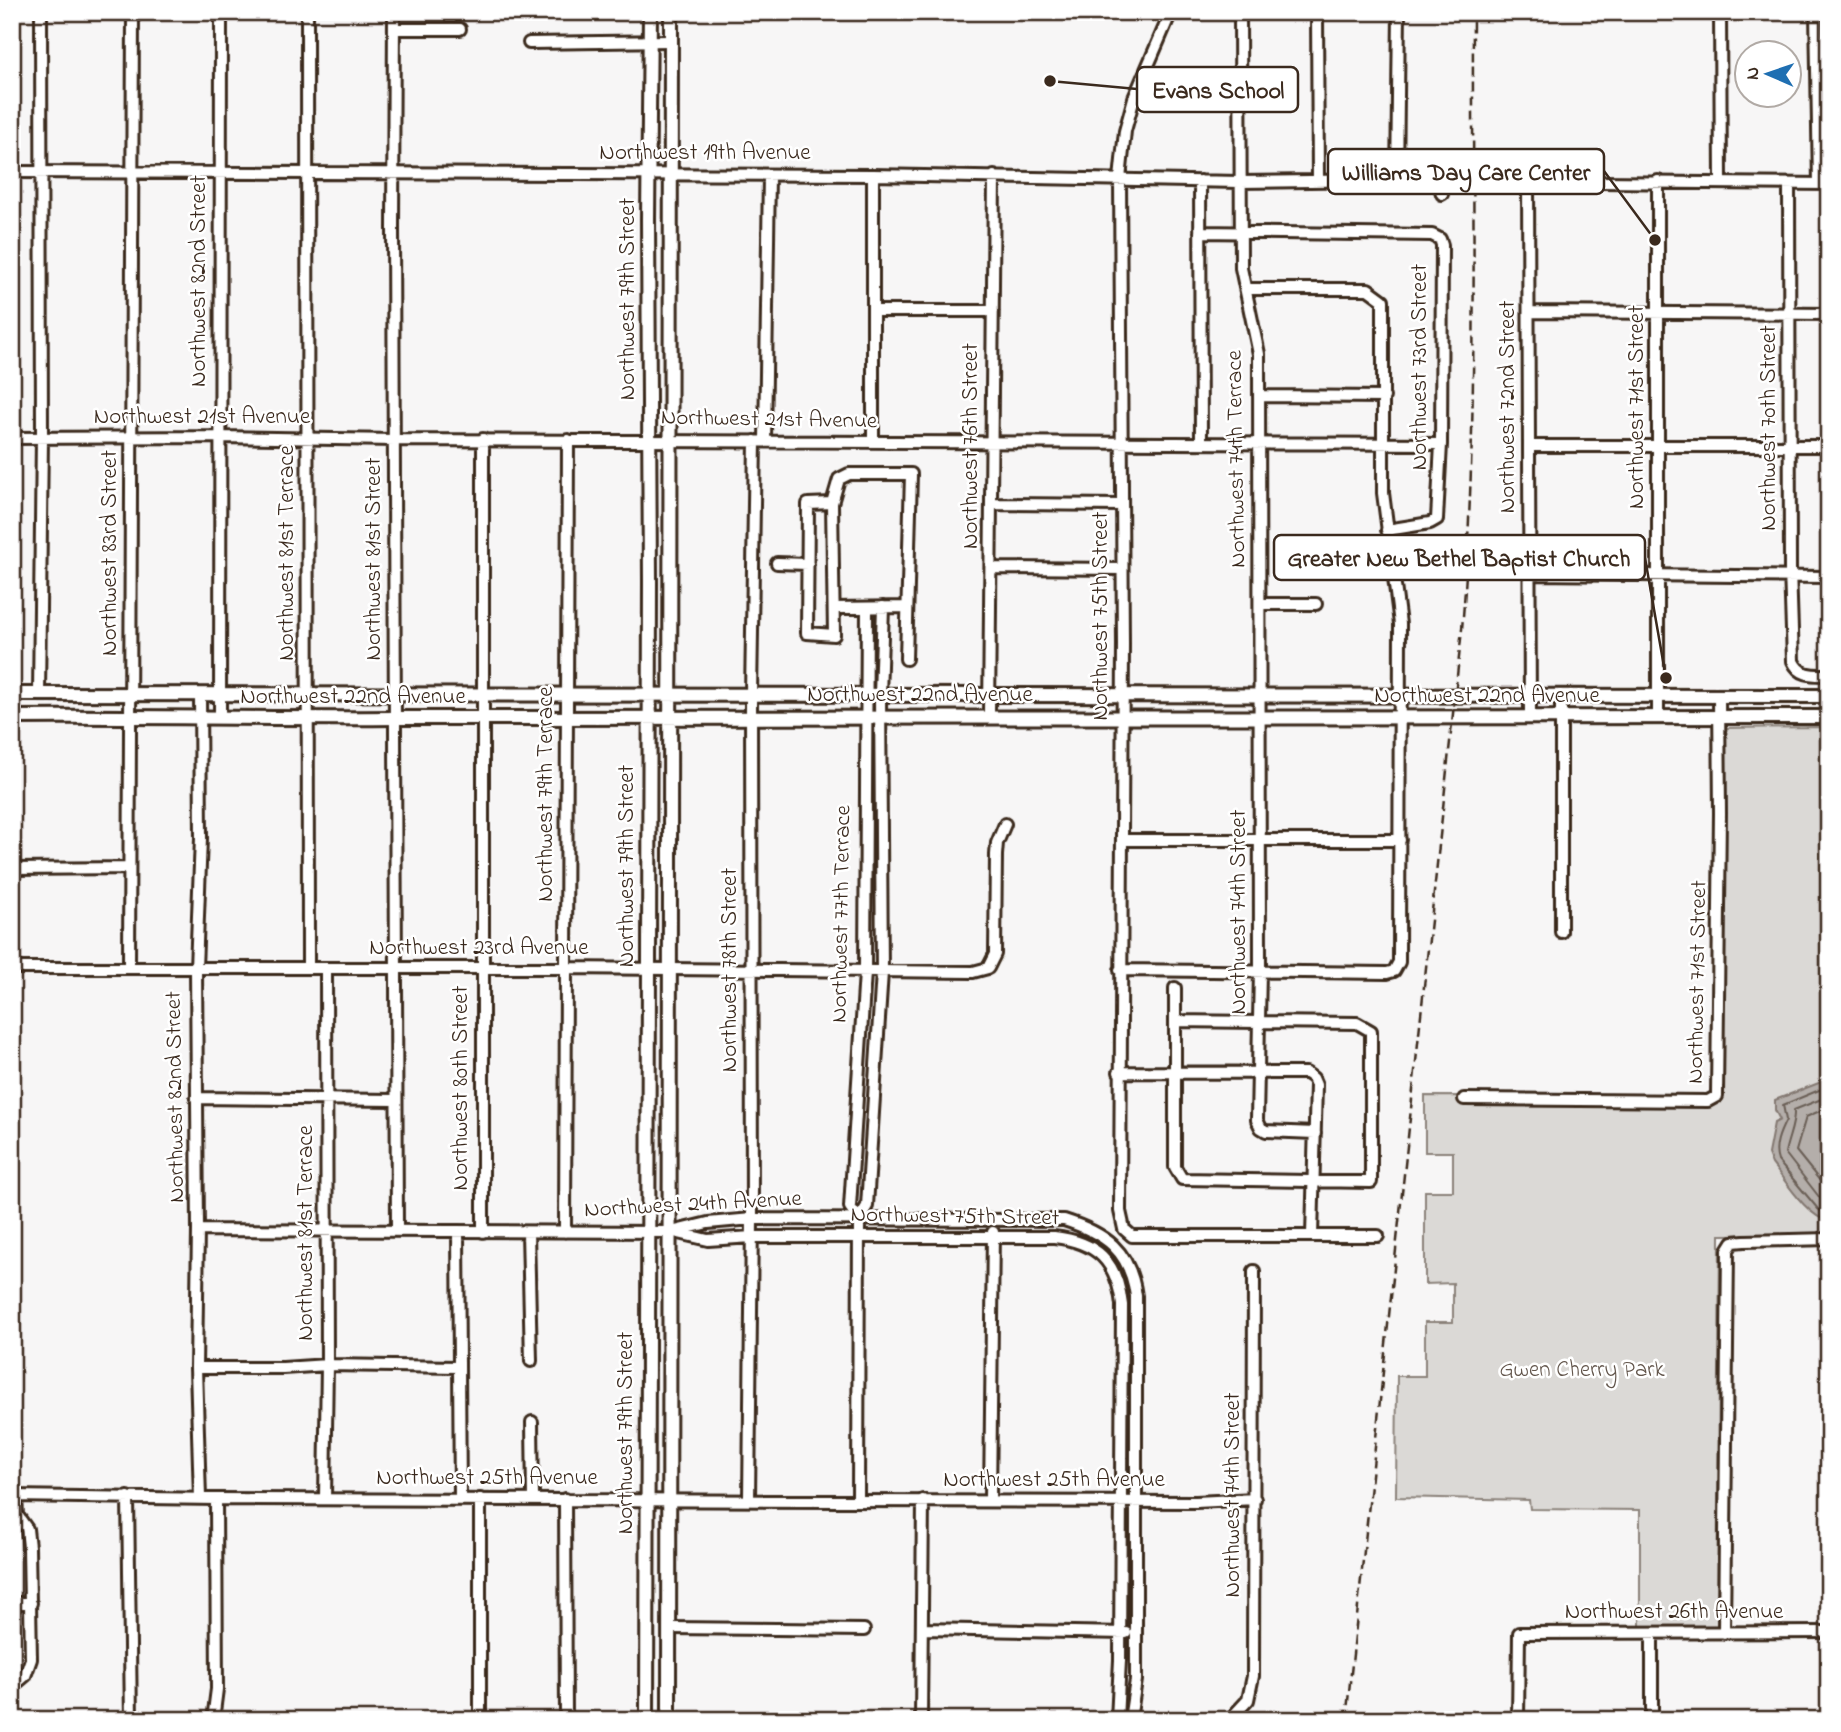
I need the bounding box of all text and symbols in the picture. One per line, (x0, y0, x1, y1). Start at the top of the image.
north arrow (1732, 38, 1802, 108)
text: N (1740, 66, 1767, 80)
callout: Evans School (1137, 67, 1298, 112)
text: Evans School (1152, 75, 1284, 110)
street label: Northwest 19th Avenue (599, 137, 811, 170)
callout: Williams Day Care Center (1328, 149, 1604, 194)
text: Williams Day Care Center (1342, 157, 1591, 193)
street label: Northwest 82nd Street (183, 175, 216, 387)
street label: Northwest 79th Street (612, 197, 645, 400)
street label: Northwest 73rd Street (1404, 263, 1437, 470)
street label: Northwest 72nd Street (1492, 300, 1525, 513)
street label: Northwest 71st Street (1621, 305, 1654, 509)
street label: Northwest 70th Street (1753, 325, 1786, 531)
street label: Northwest 76th Street (955, 343, 988, 549)
street label: Northwest 74th Terrace (1219, 349, 1255, 568)
street label: Northwest 21st Avenue (94, 401, 311, 434)
street label: Northwest 21st Avenue (660, 402, 878, 438)
street label: Northwest 81st Terrace (271, 444, 304, 661)
street label: Northwest 83rd Street (94, 450, 127, 656)
street label: Northwest 81st Street (358, 457, 391, 660)
street label: Northwest 75th Street (1085, 511, 1118, 720)
callout: Greater New Bethel Baptist Church (1274, 535, 1645, 580)
text: Greater New Bethel Baptist Church (1288, 543, 1630, 578)
street label: Northwest 22nd Avenue (807, 679, 1033, 712)
street label: Northwest 22nd Avenue (1374, 680, 1600, 713)
street label: Northwest 22nd Avenue (240, 681, 466, 714)
street label: Northwest 79th Terrace (530, 686, 563, 902)
street label: Northwest 79th Street (611, 764, 644, 967)
street label: Northwest 77th Terrace (824, 804, 860, 1023)
street label: Northwest 74th Street (1223, 809, 1256, 1015)
street label: Northwest 78th Street (714, 868, 747, 1072)
street label: Northwest 71st Street (1680, 880, 1716, 1084)
street label: Northwest 23rd Avenue (369, 932, 589, 965)
street label: Northwest 80th Street (445, 985, 478, 1190)
street label: Northwest 82nd Street (158, 991, 194, 1203)
street label: Northwest 81st Terrace (290, 1124, 323, 1341)
street label: Northwest 24th Avenue (583, 1183, 803, 1227)
street label: Northwest 75th Street (850, 1199, 1060, 1235)
street label: Northwest 79th Street (610, 1331, 643, 1534)
park label: Gwen Cherry Park (1499, 1354, 1665, 1389)
street label: Northwest 74th Street (1217, 1392, 1250, 1598)
street label: Northwest 25th Avenue (376, 1462, 598, 1495)
street label: Northwest 25th Avenue (943, 1464, 1165, 1497)
street label: Northwest 26th Avenue (1565, 1596, 1784, 1629)

